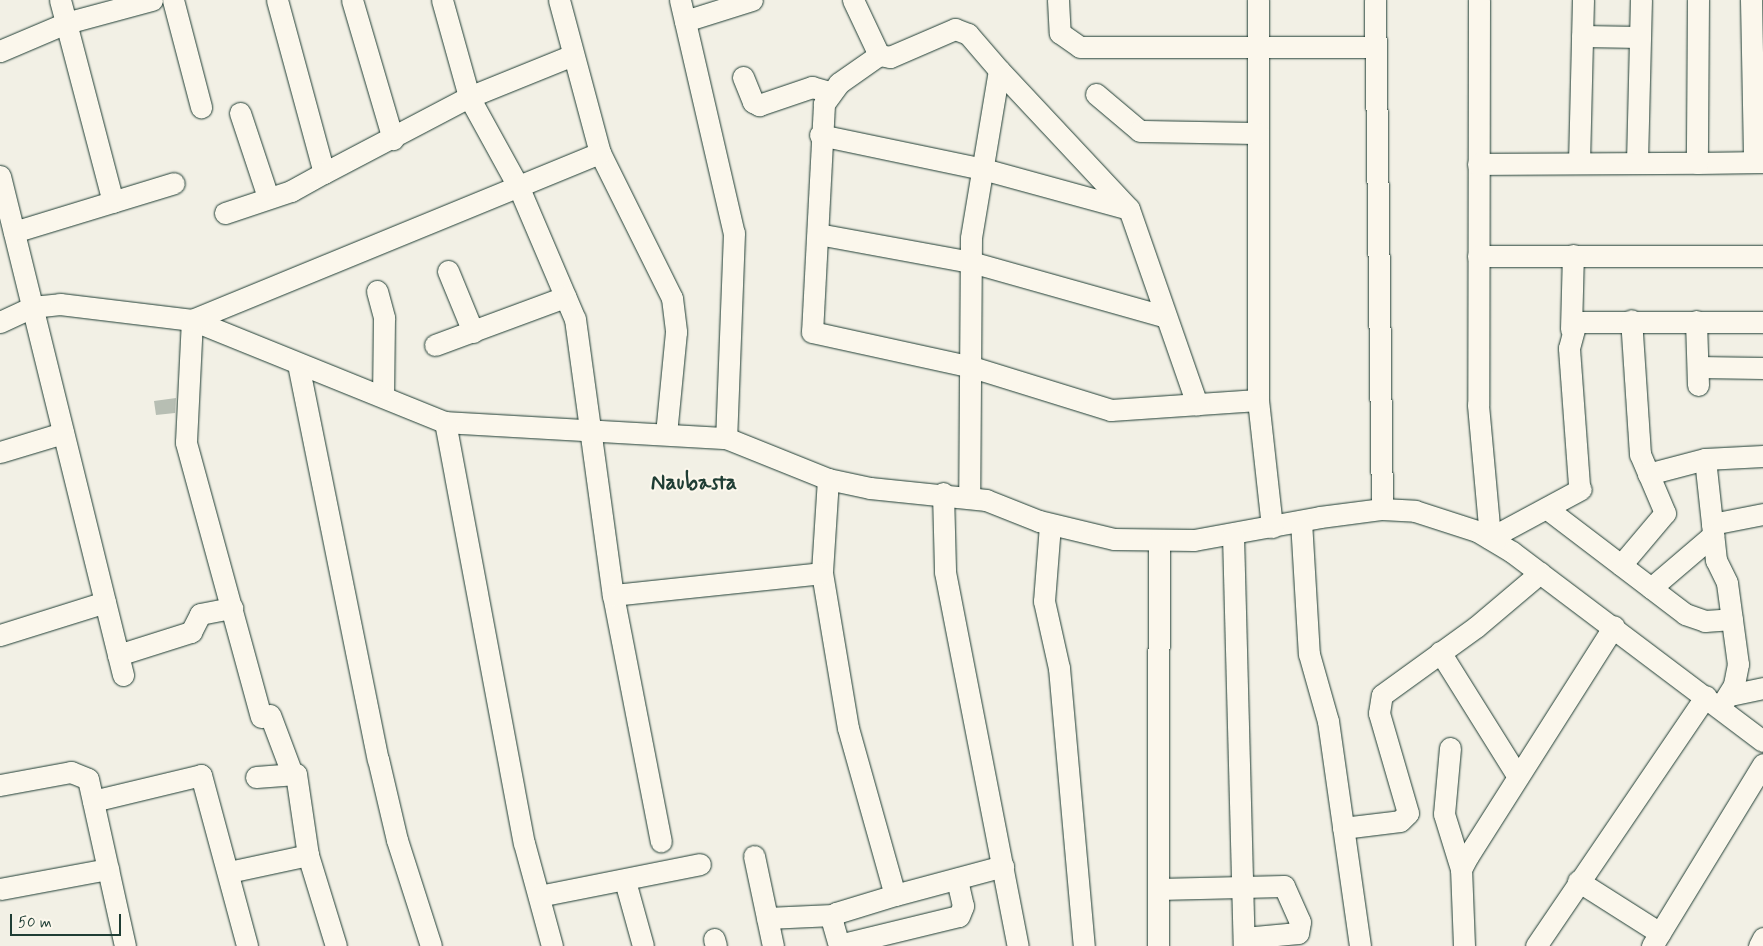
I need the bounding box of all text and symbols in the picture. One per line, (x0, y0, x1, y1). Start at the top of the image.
district label: Naubasta (651, 471, 737, 497)
scale bar (12, 904, 124, 936)
text: 50 m (18, 913, 52, 933)

